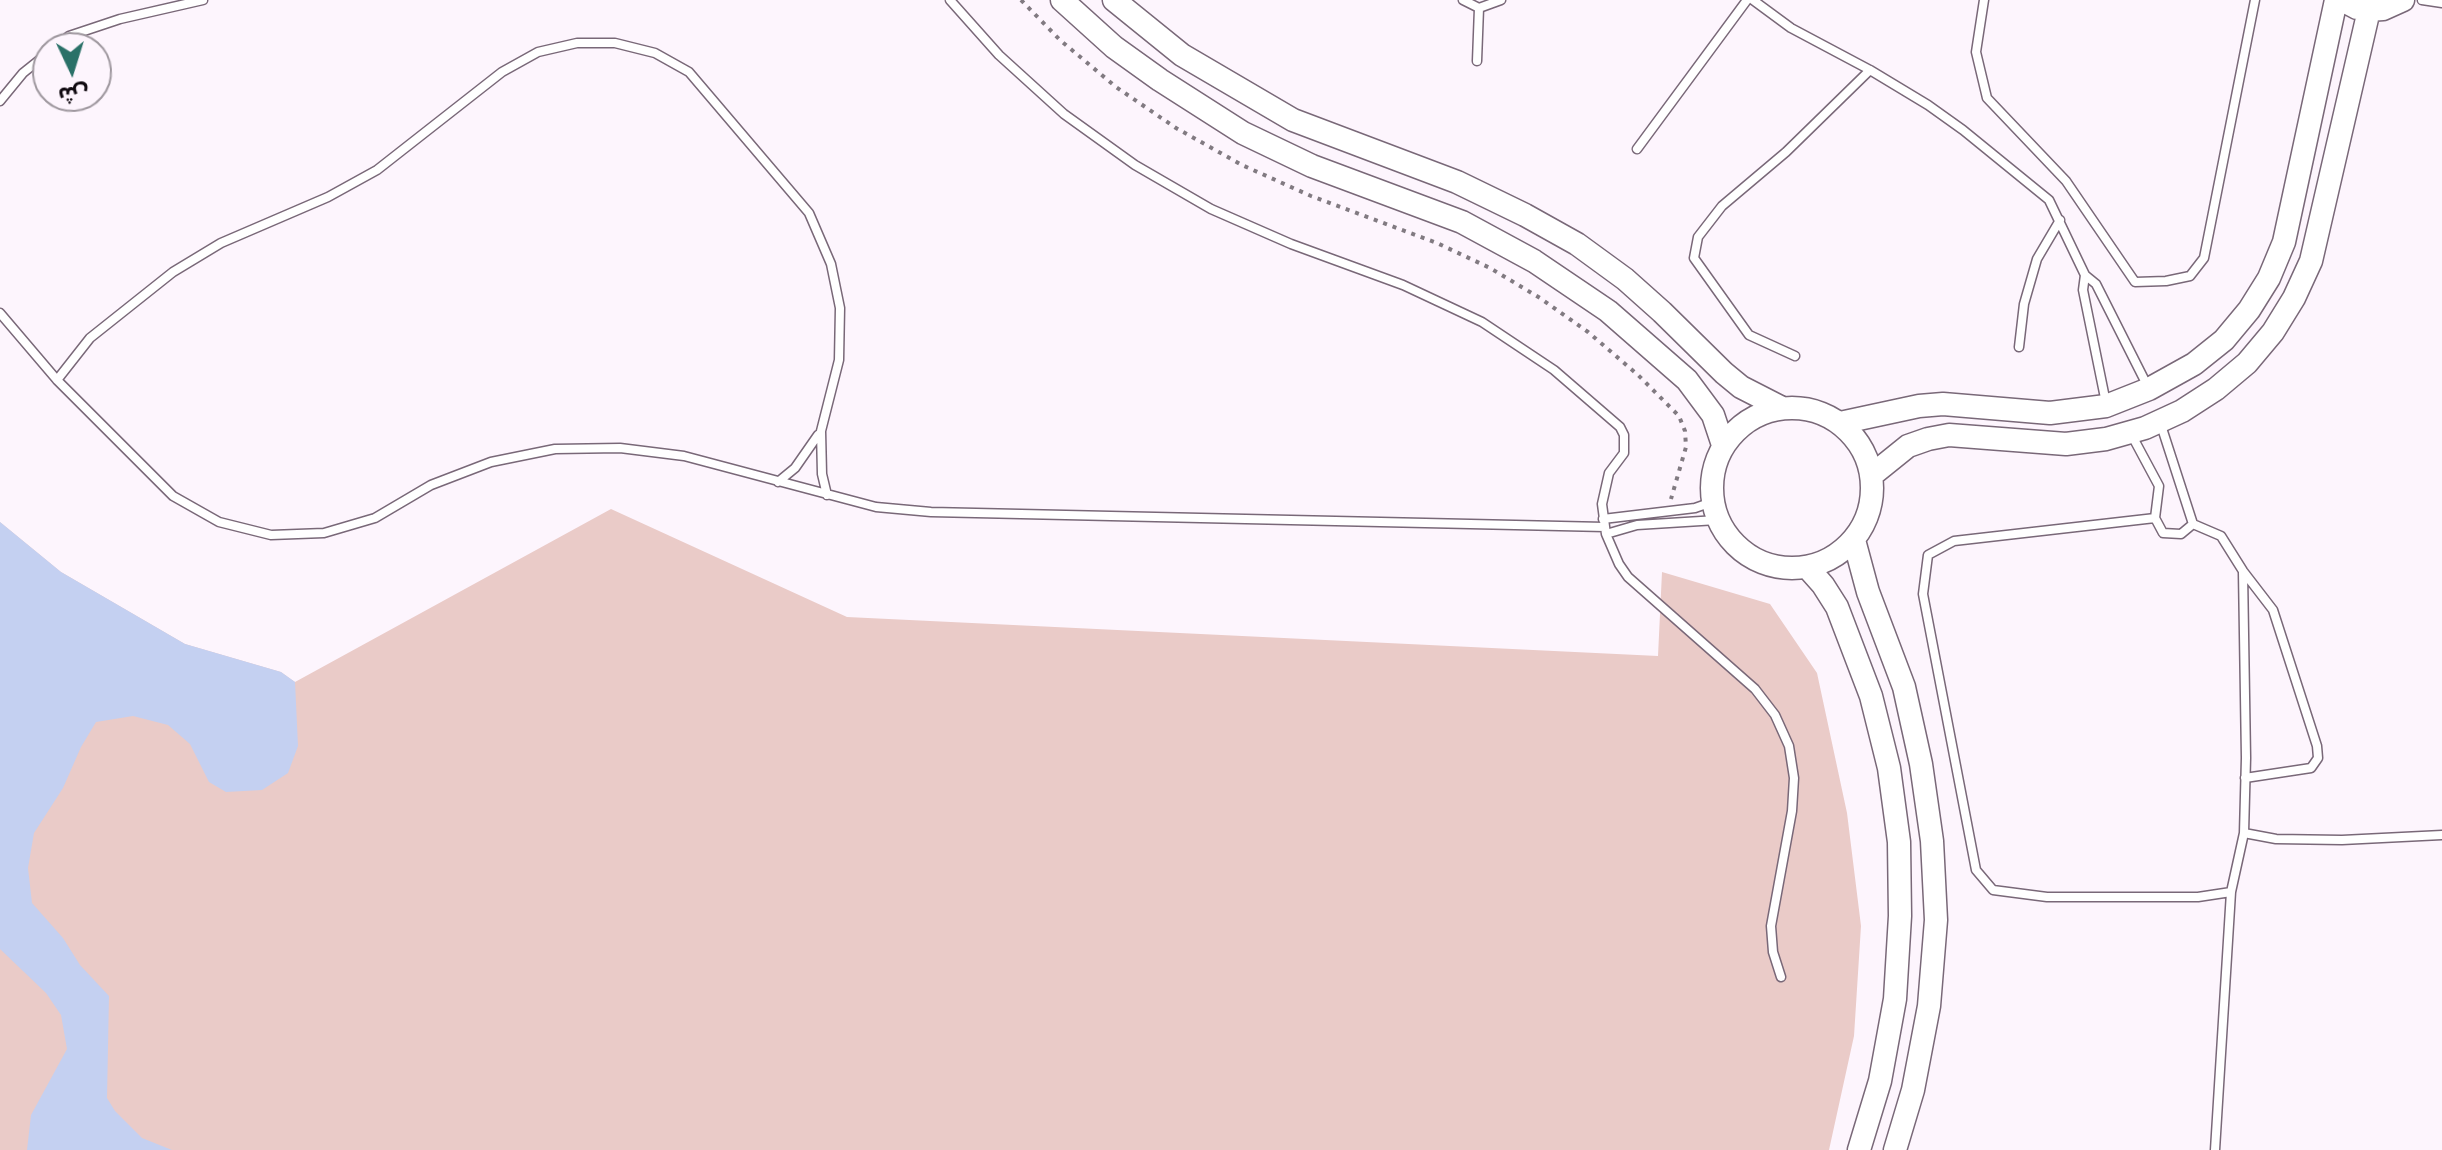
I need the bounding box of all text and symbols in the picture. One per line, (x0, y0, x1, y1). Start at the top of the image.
north arrow (32, 32, 112, 112)
text: ش (58, 80, 90, 109)

